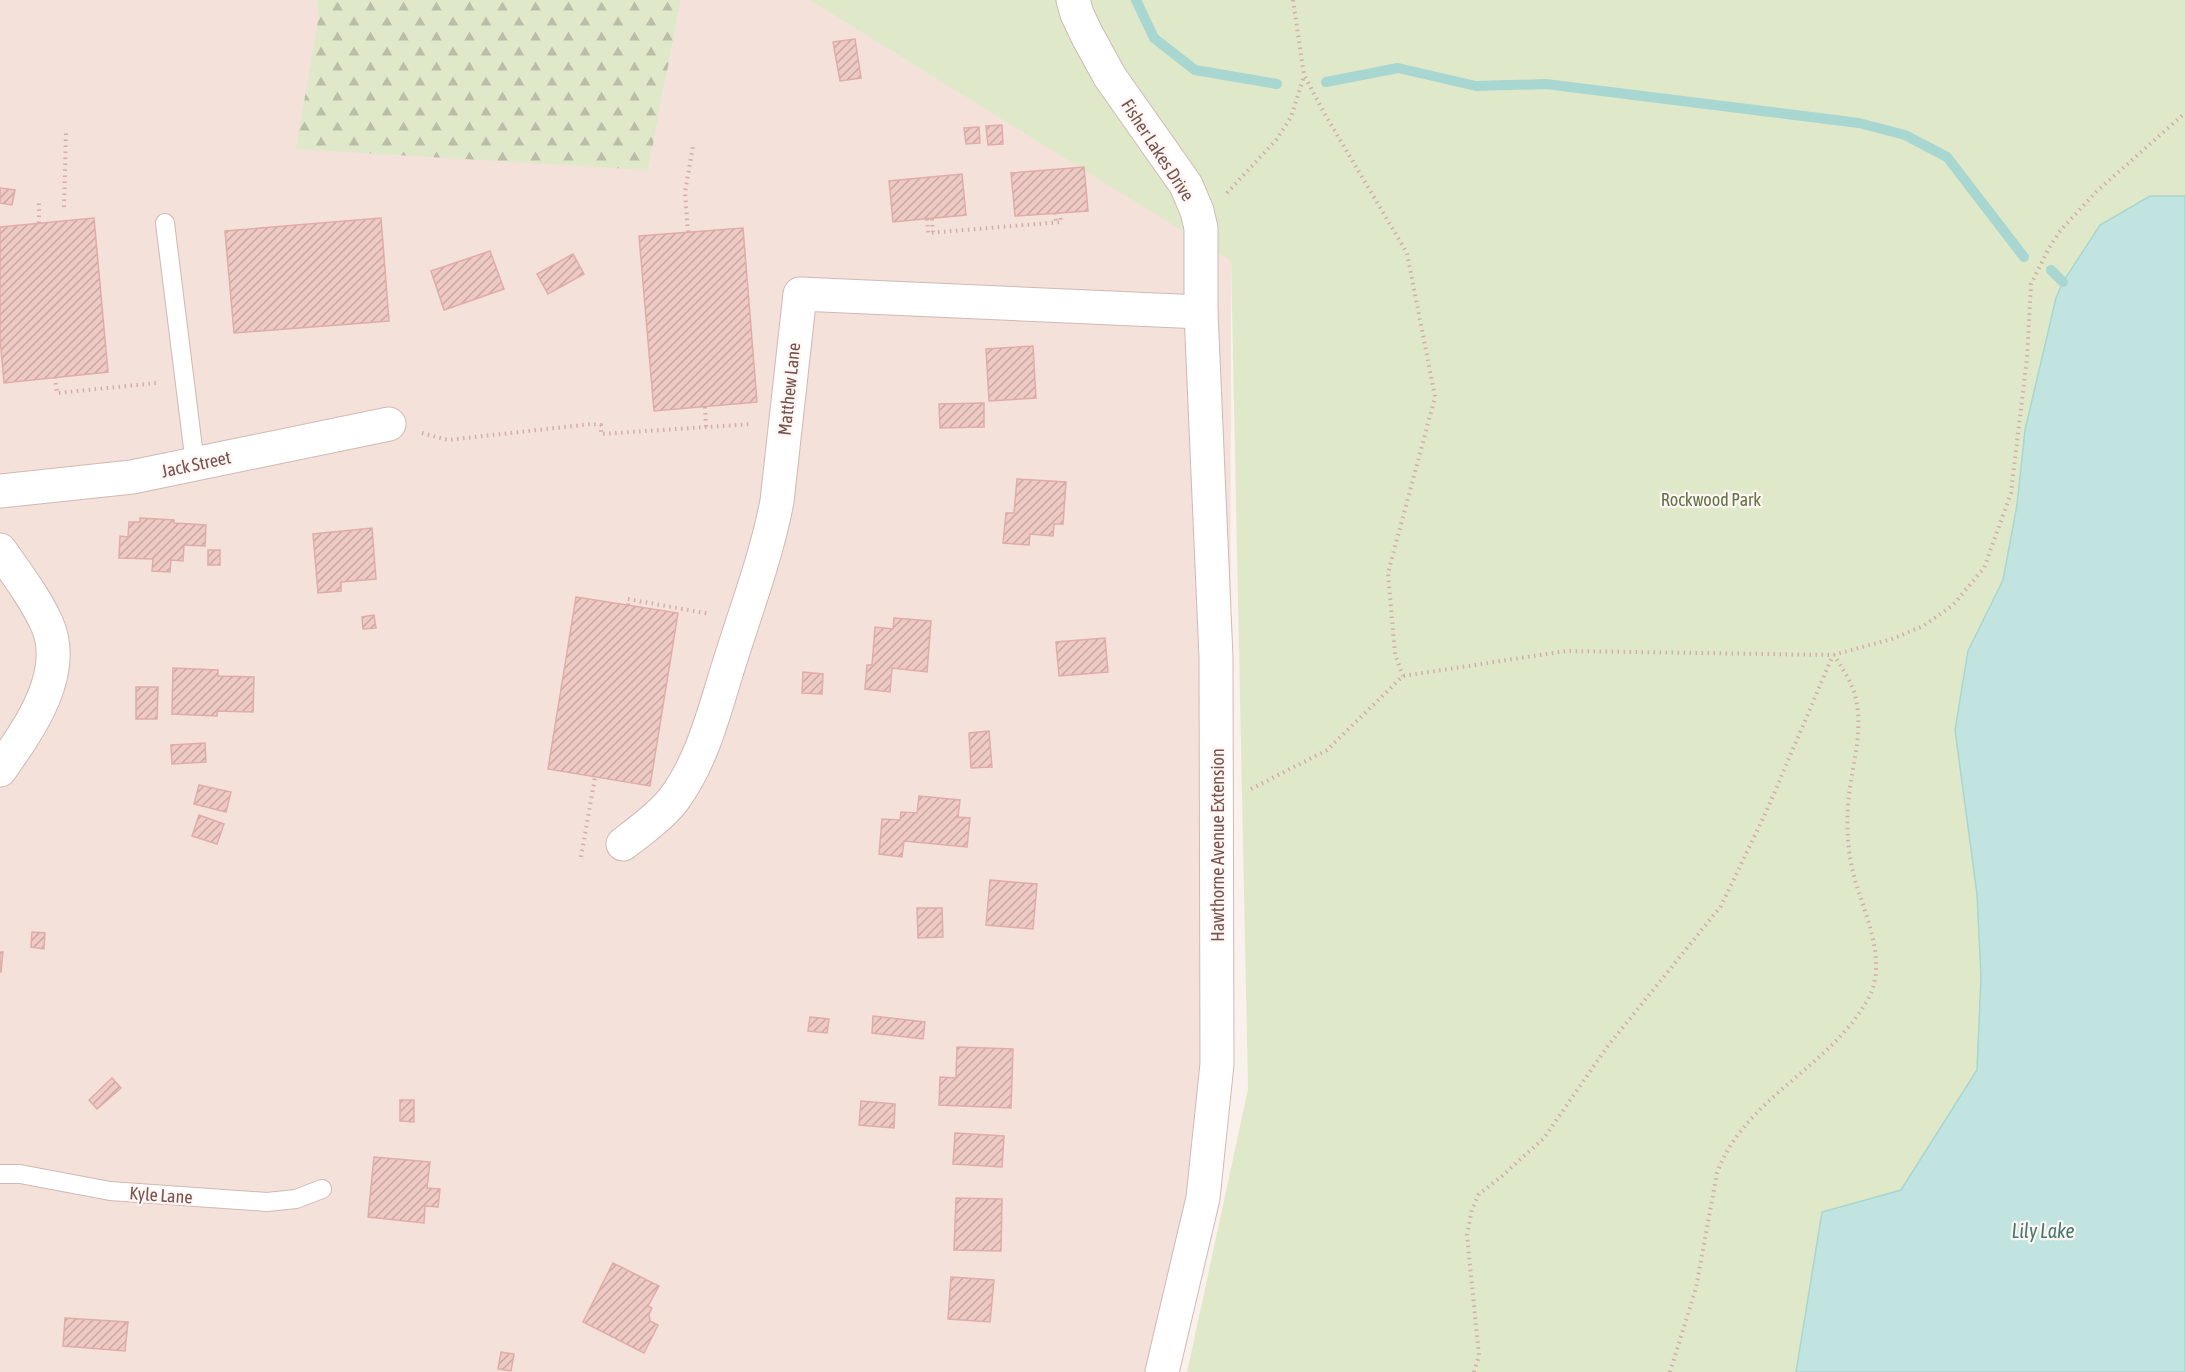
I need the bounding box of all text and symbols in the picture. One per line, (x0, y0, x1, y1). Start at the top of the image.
street label: Fisher Lakes Drive (1117, 95, 1199, 205)
street label: Matthew Lane (774, 342, 804, 436)
street label: Jack Street (159, 446, 233, 482)
park label: Rockwood Park (1661, 489, 1761, 510)
street label: Hawthorne Avenue Extension (1207, 748, 1228, 942)
street label: Kyle Lane (129, 1182, 193, 1208)
water label: Lily Lake (2012, 1219, 2074, 1242)

